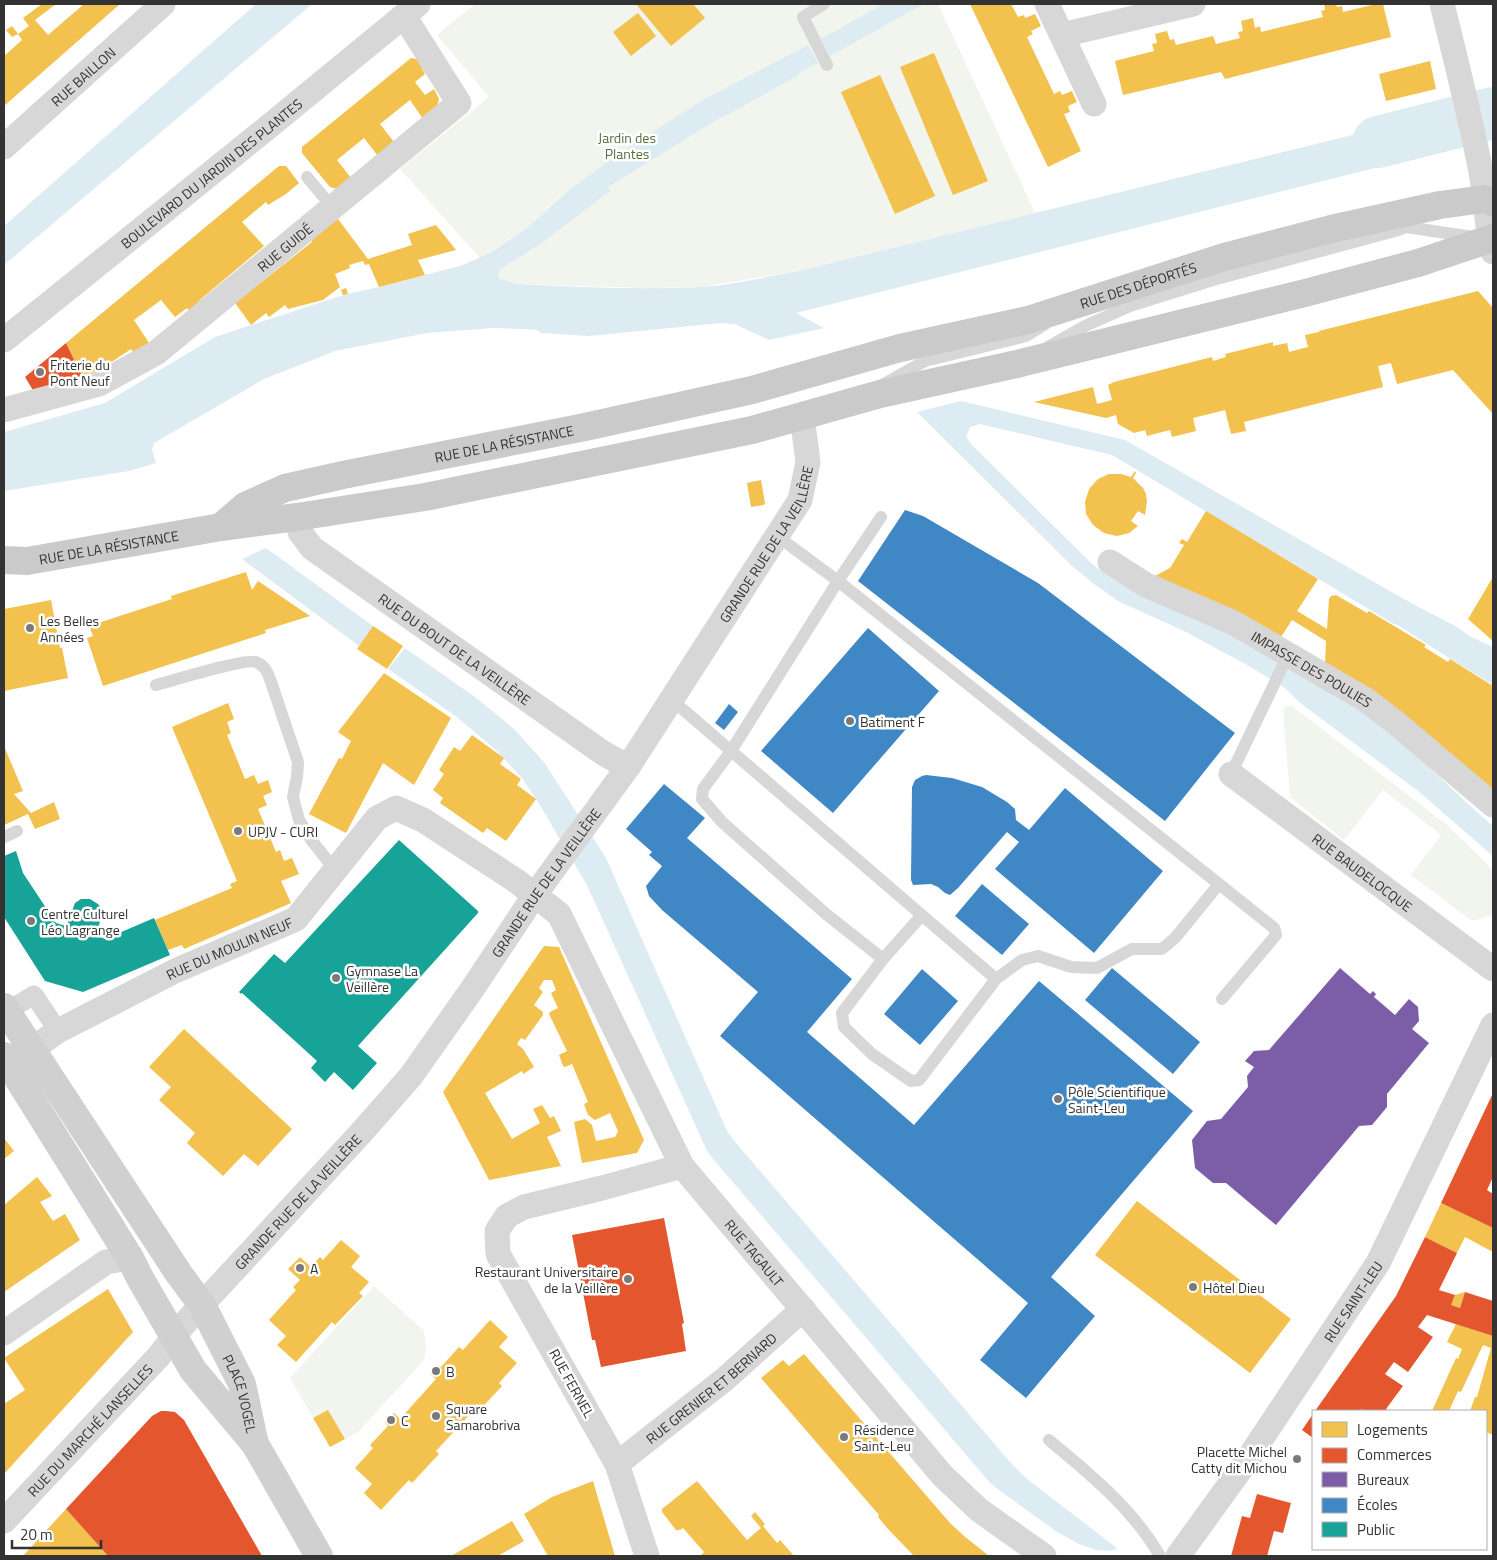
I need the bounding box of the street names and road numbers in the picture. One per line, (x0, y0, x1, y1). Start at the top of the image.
street label: RUE BAILLON (46, 41, 120, 111)
street label: BOULEVARD DU JARDIN DES PLANTES (116, 93, 306, 253)
street label: RUE GUIDÉ (252, 218, 317, 276)
street label: RUE DES DÉPORTÉS (1077, 256, 1199, 313)
street label: RUE DE LA RÉSISTANCE (433, 419, 576, 467)
street label: GRANDE RUE DE LA VEILLÈRE (713, 464, 817, 626)
street label: RUE DE LA RÉSISTANCE (37, 524, 180, 569)
street label: RUE DU BOUT DE LA VEILLÈRE (374, 588, 535, 710)
street label: IMPASSE DES POULIES (1248, 625, 1377, 712)
street label: GRANDE RUE DE LA VEILLÈRE (486, 803, 606, 961)
street label: RUE BAUDELOCQUE (1308, 828, 1417, 916)
street label: RUE DU MOULIN NEUF (162, 911, 296, 985)
street label: GRANDE RUE DE LA VEILLÈRE (230, 1131, 364, 1273)
street label: RUE TAGAULT (720, 1214, 790, 1291)
street label: RUE SAINT-LEU (1318, 1256, 1387, 1346)
street label: RUE GRENIER ET BERNARD (641, 1327, 781, 1448)
street label: RUE FERNEL (544, 1345, 600, 1422)
street label: PLACE VOGEL (218, 1350, 263, 1435)
street label: RUE DU MARCHÉ LANSELLES (22, 1359, 157, 1501)

